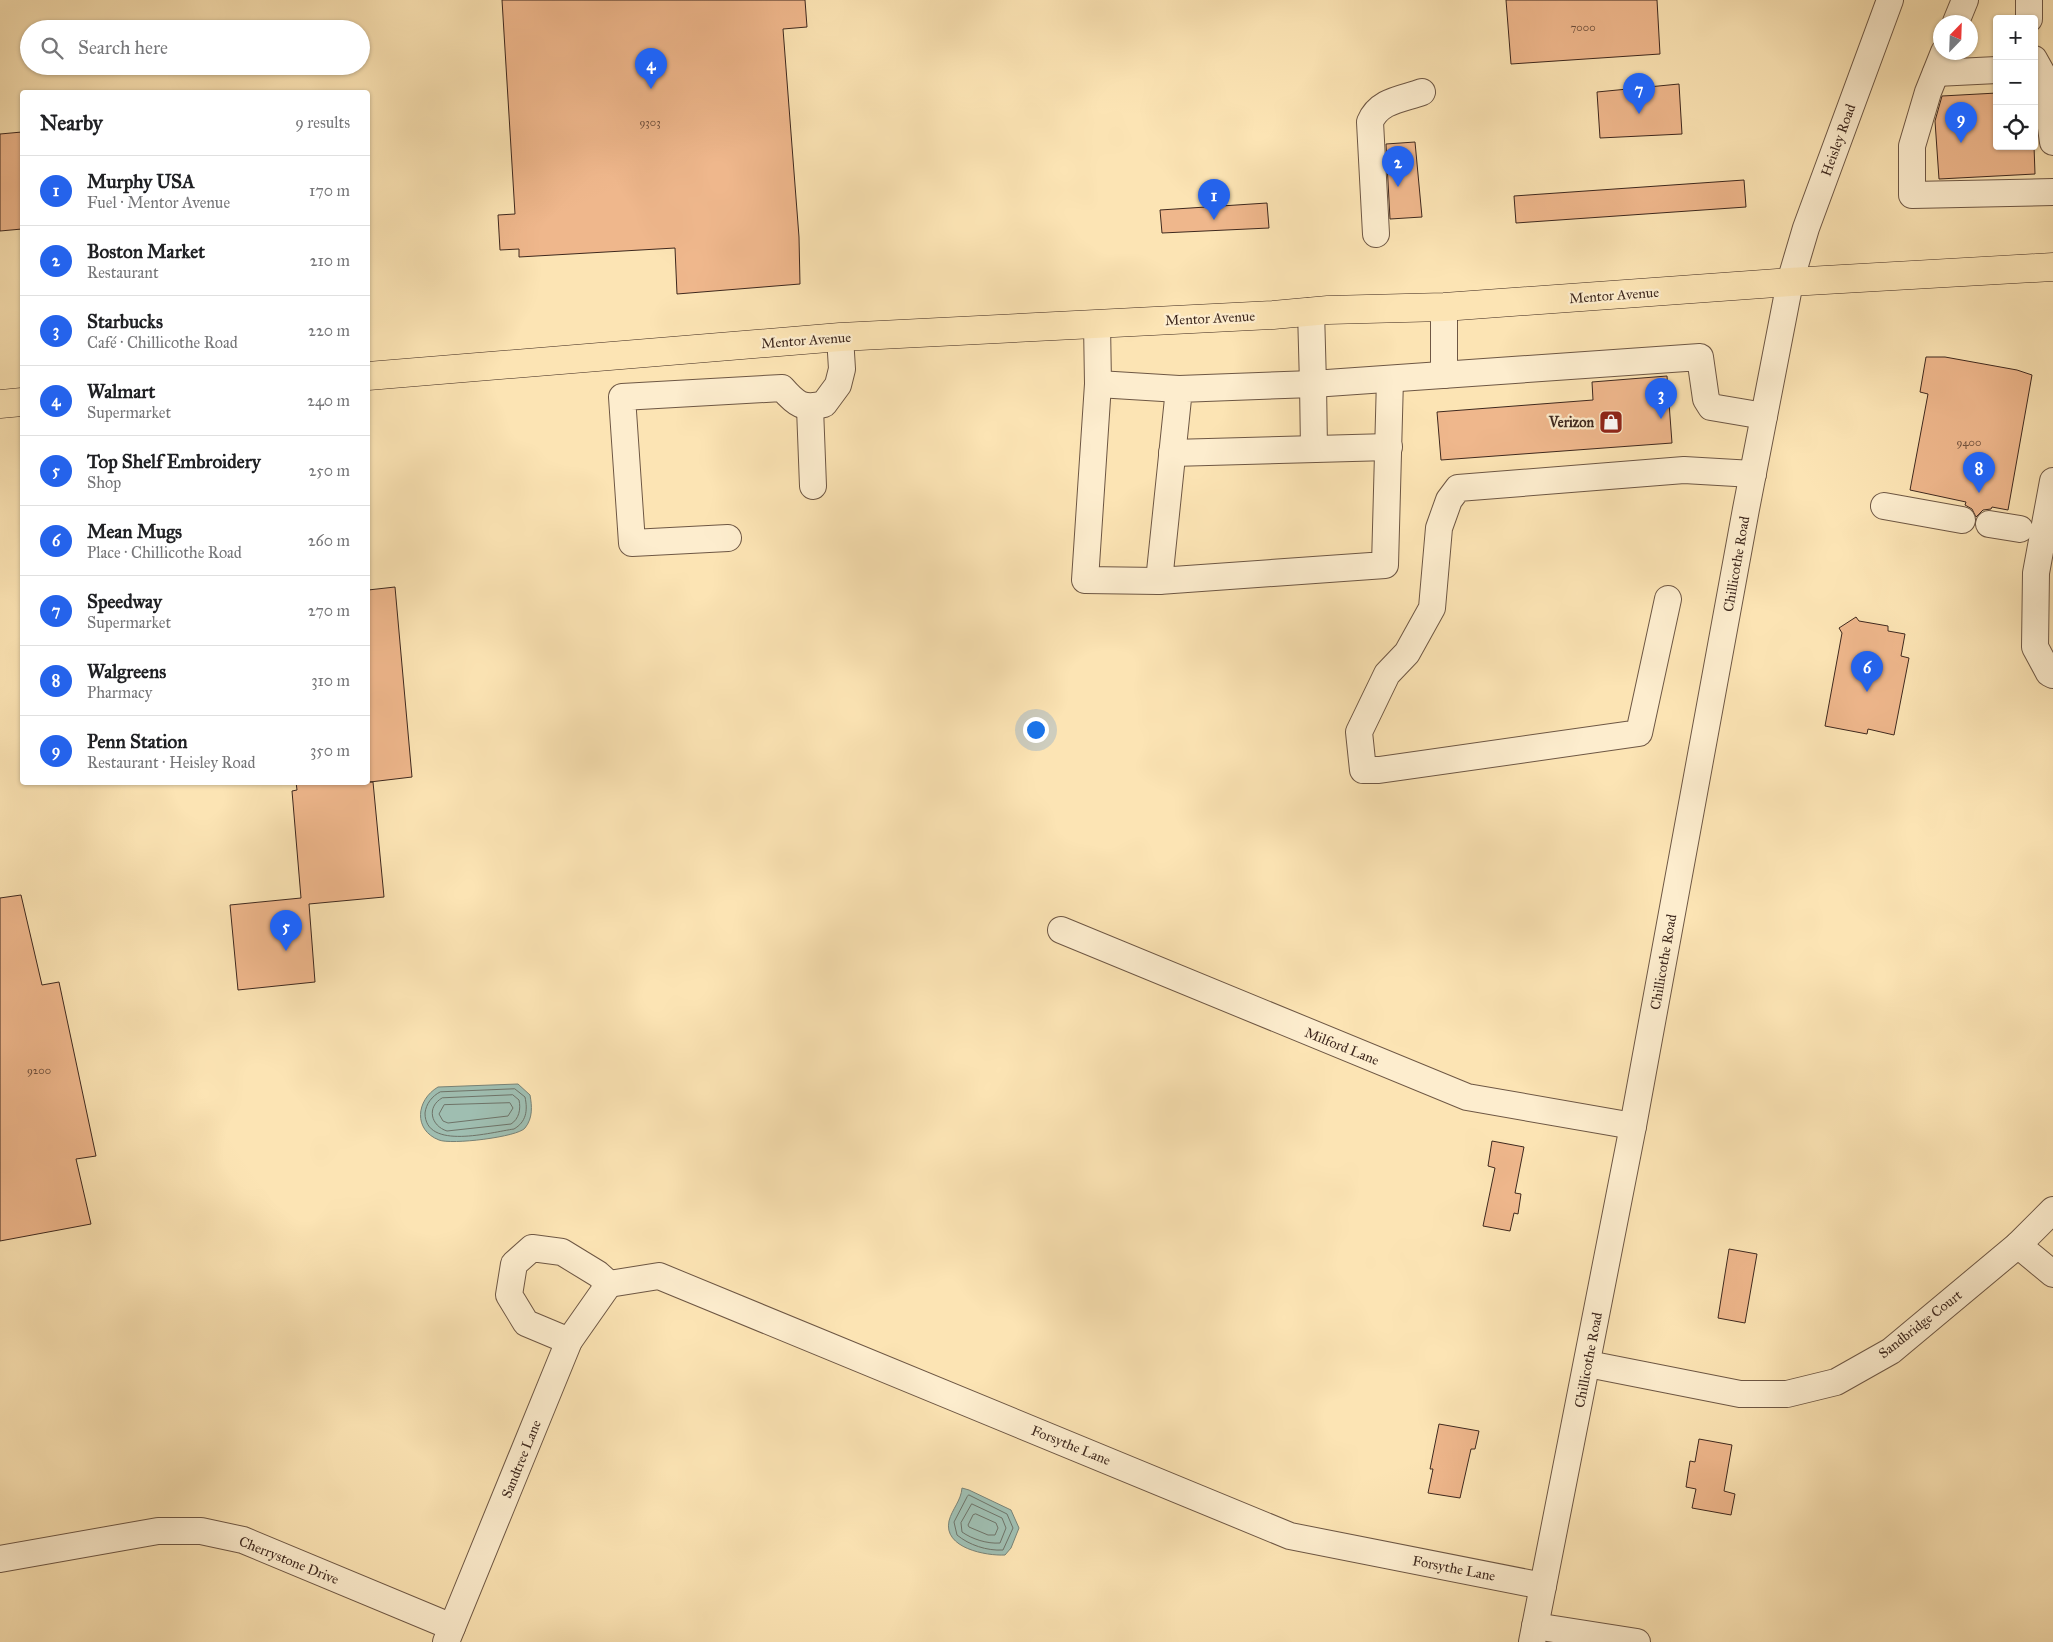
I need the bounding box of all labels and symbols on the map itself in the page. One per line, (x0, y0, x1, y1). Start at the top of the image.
north arrow (1933, 15, 1978, 60)
house number: 7000 (1570, 21, 1596, 34)
pin: 4 (635, 48, 667, 89)
pin: 7 (1623, 73, 1655, 114)
street label: Heisley Road (1818, 102, 1859, 179)
pin: 9 (1945, 102, 1977, 143)
house number: 9303 (639, 116, 661, 129)
pin: 2 (1382, 146, 1414, 187)
pin: 1 (1198, 179, 1230, 220)
street label: Mentor Avenue (1569, 284, 1660, 307)
street label: Mentor Avenue (1165, 308, 1256, 329)
street label: Mentor Avenue (761, 329, 852, 352)
pin: 3 (1645, 378, 1677, 419)
shop icon: Verizon (1598, 409, 1624, 435)
place label: Verizon (1548, 414, 1594, 431)
house number: 9400 (1957, 436, 1981, 449)
pin: 8 (1963, 452, 1995, 493)
street label: Chillicothe Road (1720, 515, 1753, 613)
pin: 6 (1851, 651, 1883, 692)
your location (1023, 717, 1049, 743)
pin: 5 (270, 910, 302, 951)
street label: Chillicothe Road (1647, 913, 1680, 1011)
street label: Milford Lane (1302, 1024, 1382, 1069)
house number: 9200 (27, 1064, 51, 1077)
street label: Sandbridge Court (1875, 1287, 1965, 1362)
street label: Chillicothe Road (1571, 1311, 1606, 1409)
street label: Sandtree Lane (498, 1417, 545, 1501)
street label: Forsythe Lane (1029, 1422, 1113, 1469)
street label: Cherrystone Drive (236, 1533, 341, 1588)
street label: Forsythe Lane (1411, 1552, 1497, 1585)

